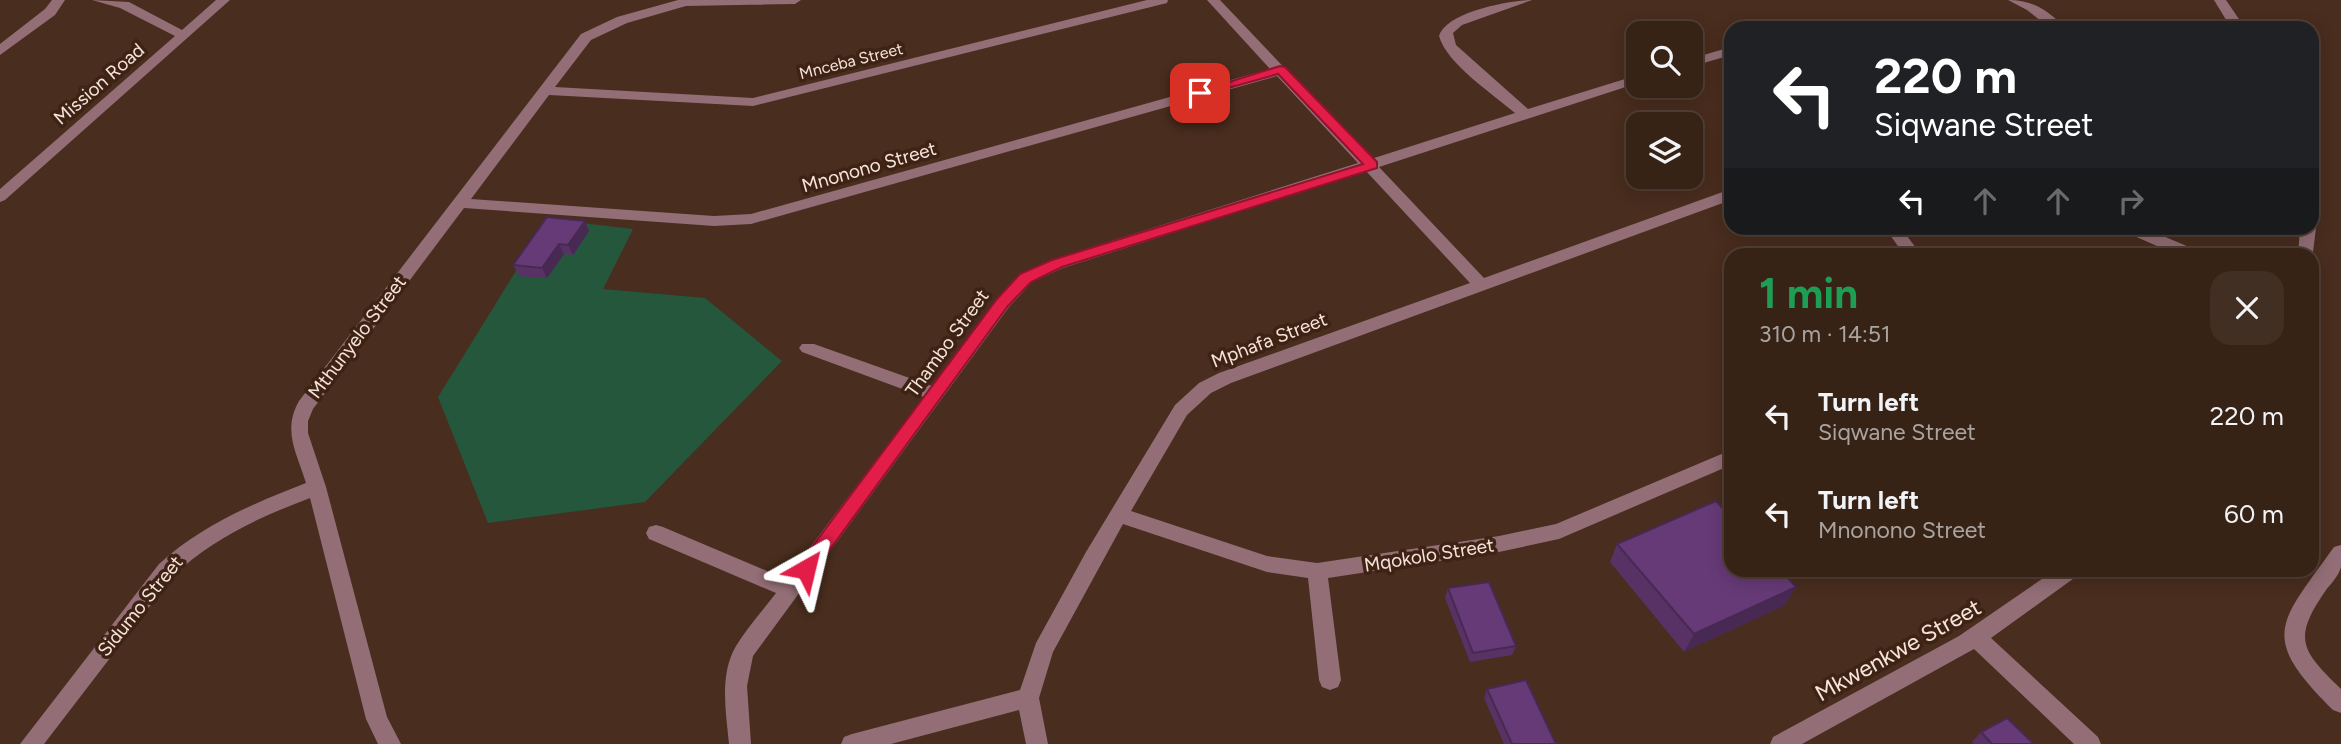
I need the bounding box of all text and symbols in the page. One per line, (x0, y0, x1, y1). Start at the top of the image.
map controls (1626, 21, 1703, 189)
button: search (1626, 21, 1703, 98)
street label: Mission Road (49, 38, 149, 130)
street label: Mnceba Street (797, 39, 905, 83)
text: 220 m (1874, 46, 2017, 105)
icon: left (1759, 49, 1850, 140)
pin (1170, 63, 1230, 123)
icon: arrive (1181, 74, 1219, 112)
text: Siqwane Street (1874, 106, 2093, 144)
button: layers (1626, 112, 1703, 189)
street label: Mnonono Street (799, 137, 939, 197)
icon: left (1893, 182, 1931, 220)
icon: ahead (1966, 182, 2004, 220)
icon: ahead (2039, 182, 2077, 220)
icon: right (2112, 182, 2150, 220)
text: 1 min (1759, 268, 1858, 319)
street label: Mthunyelo Street (303, 271, 411, 403)
button: close (2210, 271, 2284, 345)
street label: Thambo Street (900, 285, 994, 401)
street label: Mphafa Street (1208, 307, 1330, 373)
text: 310 m · 14:51 (1759, 320, 1891, 348)
text: Turn left (1818, 386, 1919, 418)
icon: left (1759, 397, 1797, 435)
text: 220 m (2210, 400, 2284, 432)
text: Siqwane Street (1818, 418, 1976, 446)
text: Turn left (1818, 484, 1919, 516)
icon: left (1759, 495, 1797, 533)
text: 60 m (2224, 498, 2284, 530)
text: Mnonono Street (1818, 516, 1986, 544)
position arrow (769, 532, 843, 606)
street label: Mqokolo Street (1362, 533, 1496, 577)
street label: Sidumo Street (92, 551, 188, 661)
street label: Mkwenkwe Street (1810, 593, 1986, 707)

